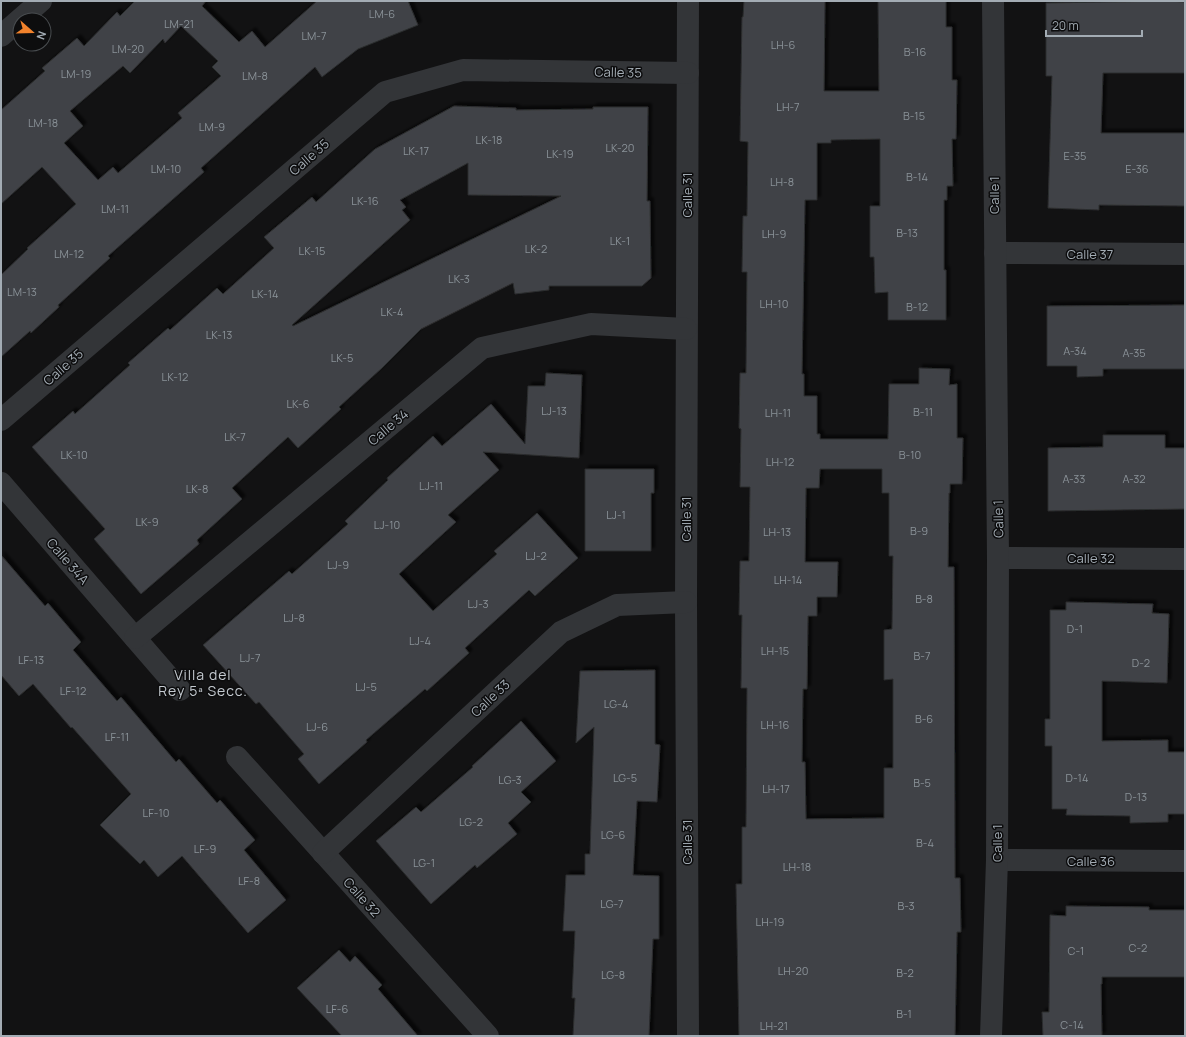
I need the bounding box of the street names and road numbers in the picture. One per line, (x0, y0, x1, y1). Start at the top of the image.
street label: Calle 35 (594, 63, 642, 81)
street label: Calle 35 (285, 135, 333, 179)
street label: Calle 31 (678, 172, 696, 218)
street label: Calle 1 (985, 176, 1003, 214)
street label: Calle 37 (1067, 245, 1113, 263)
street label: Calle 35 (39, 345, 87, 389)
street label: Calle 34 (364, 405, 412, 449)
street label: Calle 31 (677, 496, 695, 542)
street label: Calle 1 (989, 500, 1007, 538)
street label: Calle 34A (43, 534, 93, 588)
street label: Calle 32 (1067, 549, 1115, 567)
street label: Calle 33 (467, 675, 513, 721)
street label: Calle 31 (678, 819, 696, 865)
street label: Calle 1 (988, 824, 1006, 862)
street label: Calle 36 (1067, 852, 1115, 870)
street label: Calle 32 (339, 873, 385, 921)

